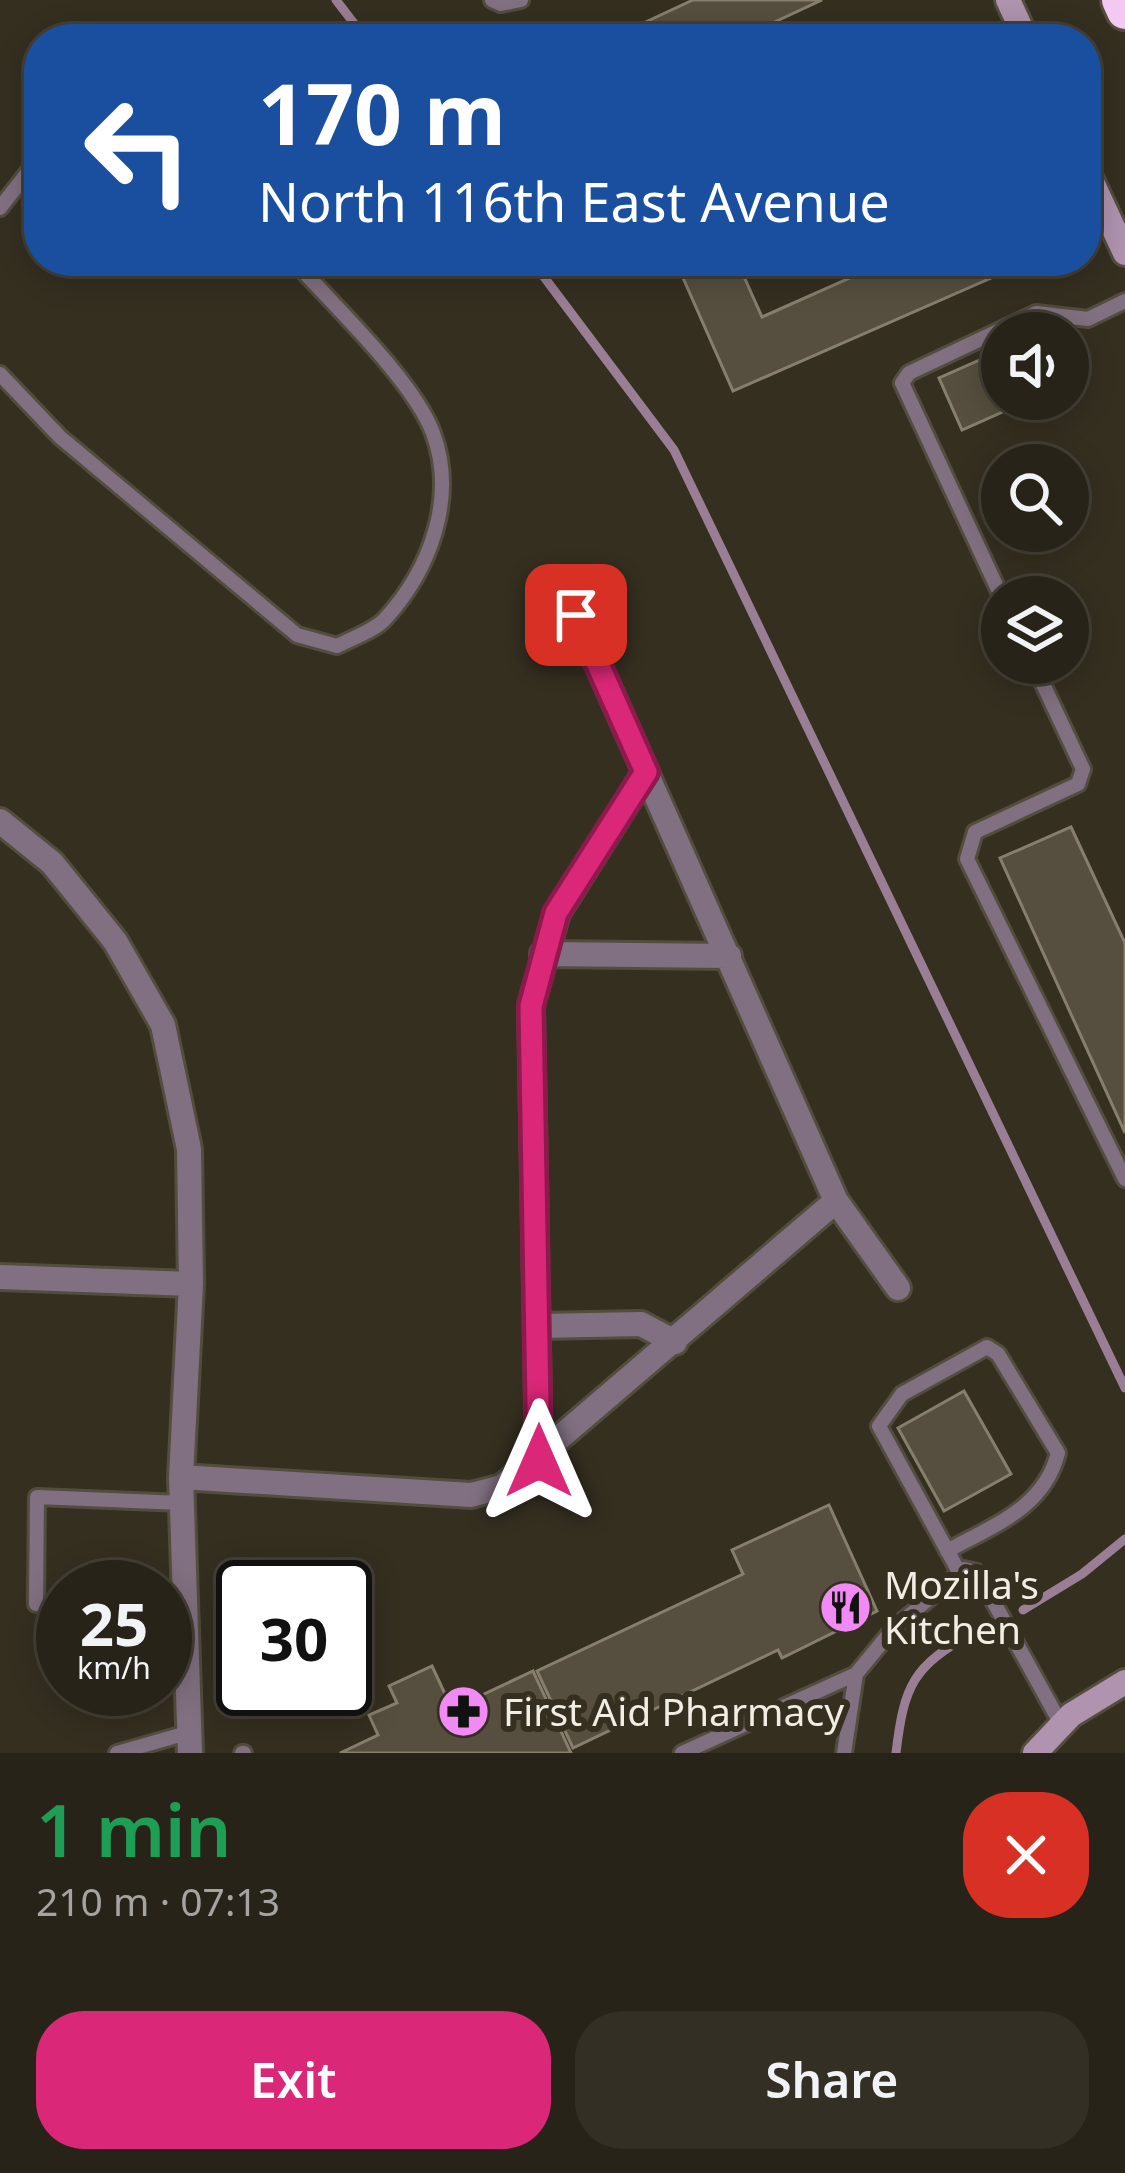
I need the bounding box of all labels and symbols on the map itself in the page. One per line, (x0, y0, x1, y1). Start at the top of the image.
pin (525, 564, 627, 666)
position arrow (476, 1398, 602, 1524)
place label: Mozilla's Kitchen (884, 1557, 1039, 1655)
speed limit sign: 30 (216, 1560, 372, 1716)
restaurant icon: Mozilla's Kitchen (817, 1579, 873, 1635)
pharmacy icon: First Aid Pharmacy (436, 1684, 492, 1740)
place label: First Aid Pharmacy (503, 1684, 844, 1737)

